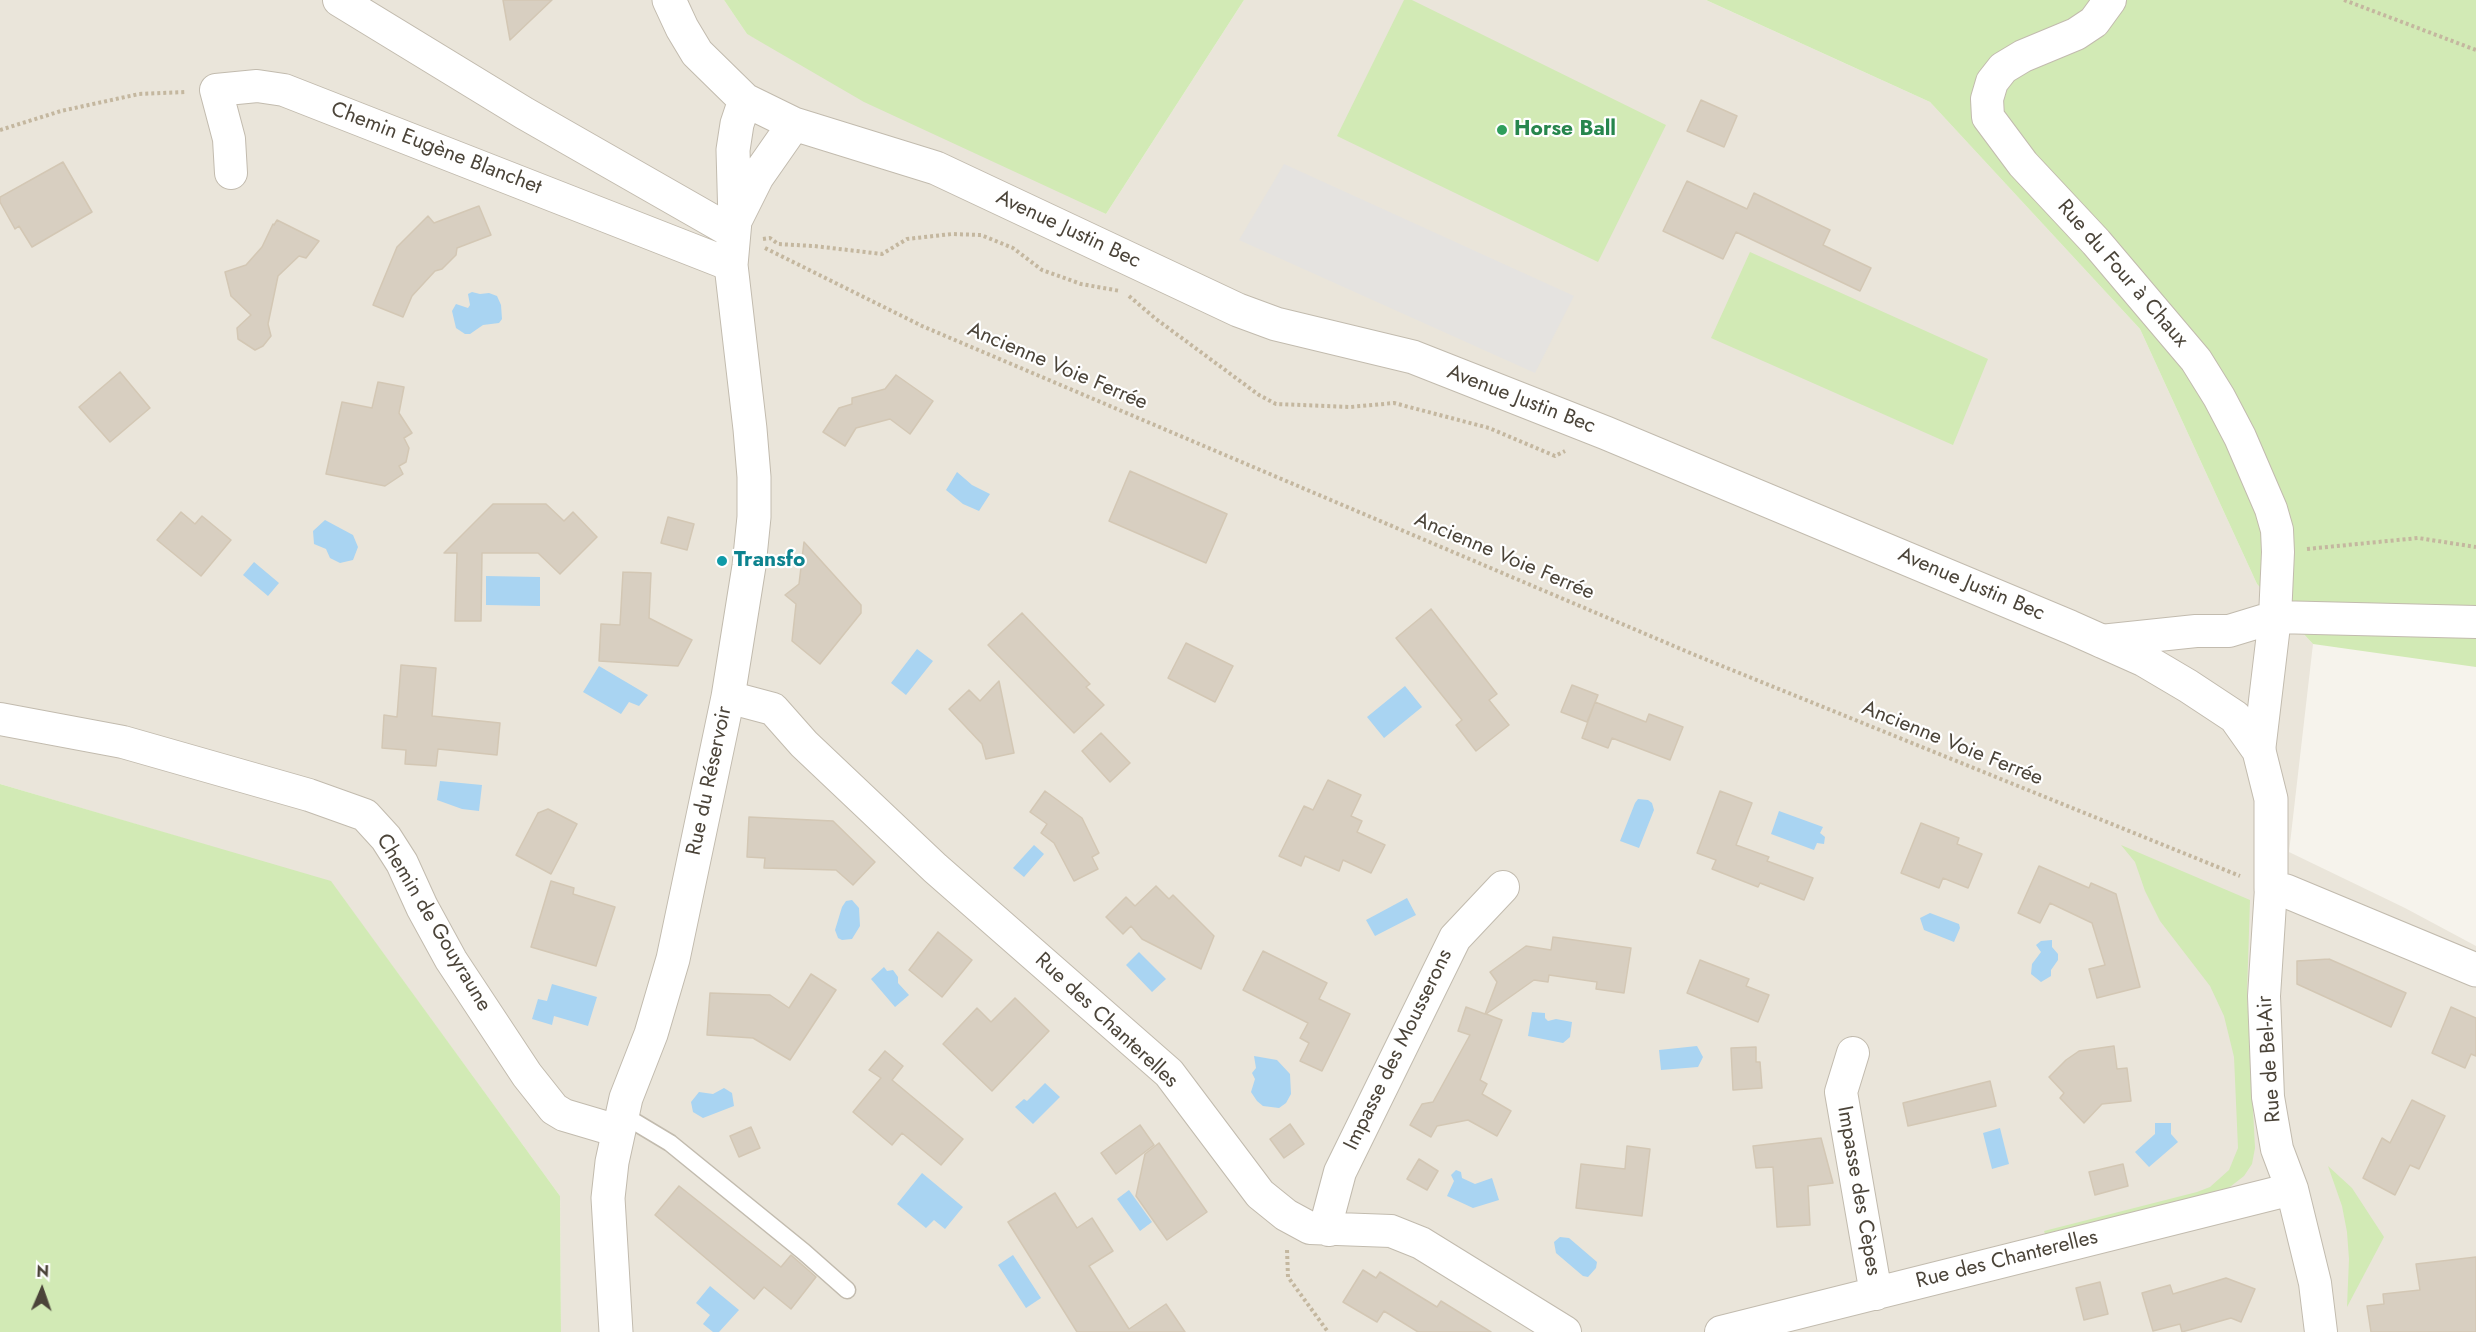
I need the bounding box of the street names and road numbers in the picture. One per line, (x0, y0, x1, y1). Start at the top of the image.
street label: Chemin Eugène Blanchet (327, 97, 545, 201)
street label: Avenue Justin Bec (992, 185, 1144, 275)
street label: Rue du Four à Chaux (2051, 195, 2193, 353)
street label: Ancienne Voie Ferrée (963, 318, 1151, 416)
street label: Avenue Justin Bec (1443, 360, 1599, 440)
street label: Ancienne Voie Ferrée (1410, 508, 1598, 606)
street label: Avenue Justin Bec (1894, 543, 2048, 627)
street label: Ancienne Voie Ferrée (1858, 696, 2046, 792)
street label: Rue du Réservoir (682, 704, 738, 858)
street label: Chemin de Gouyraune (370, 830, 496, 1016)
street label: Impasse des Mousserons (1339, 945, 1459, 1155)
street label: Rue des Chanterelles (1029, 948, 1183, 1094)
street label: Rue de Bel-Air (2253, 995, 2287, 1123)
street label: Impasse des Cèpes (1831, 1104, 1885, 1278)
street label: Rue des Chanterelles (1913, 1225, 2101, 1295)

